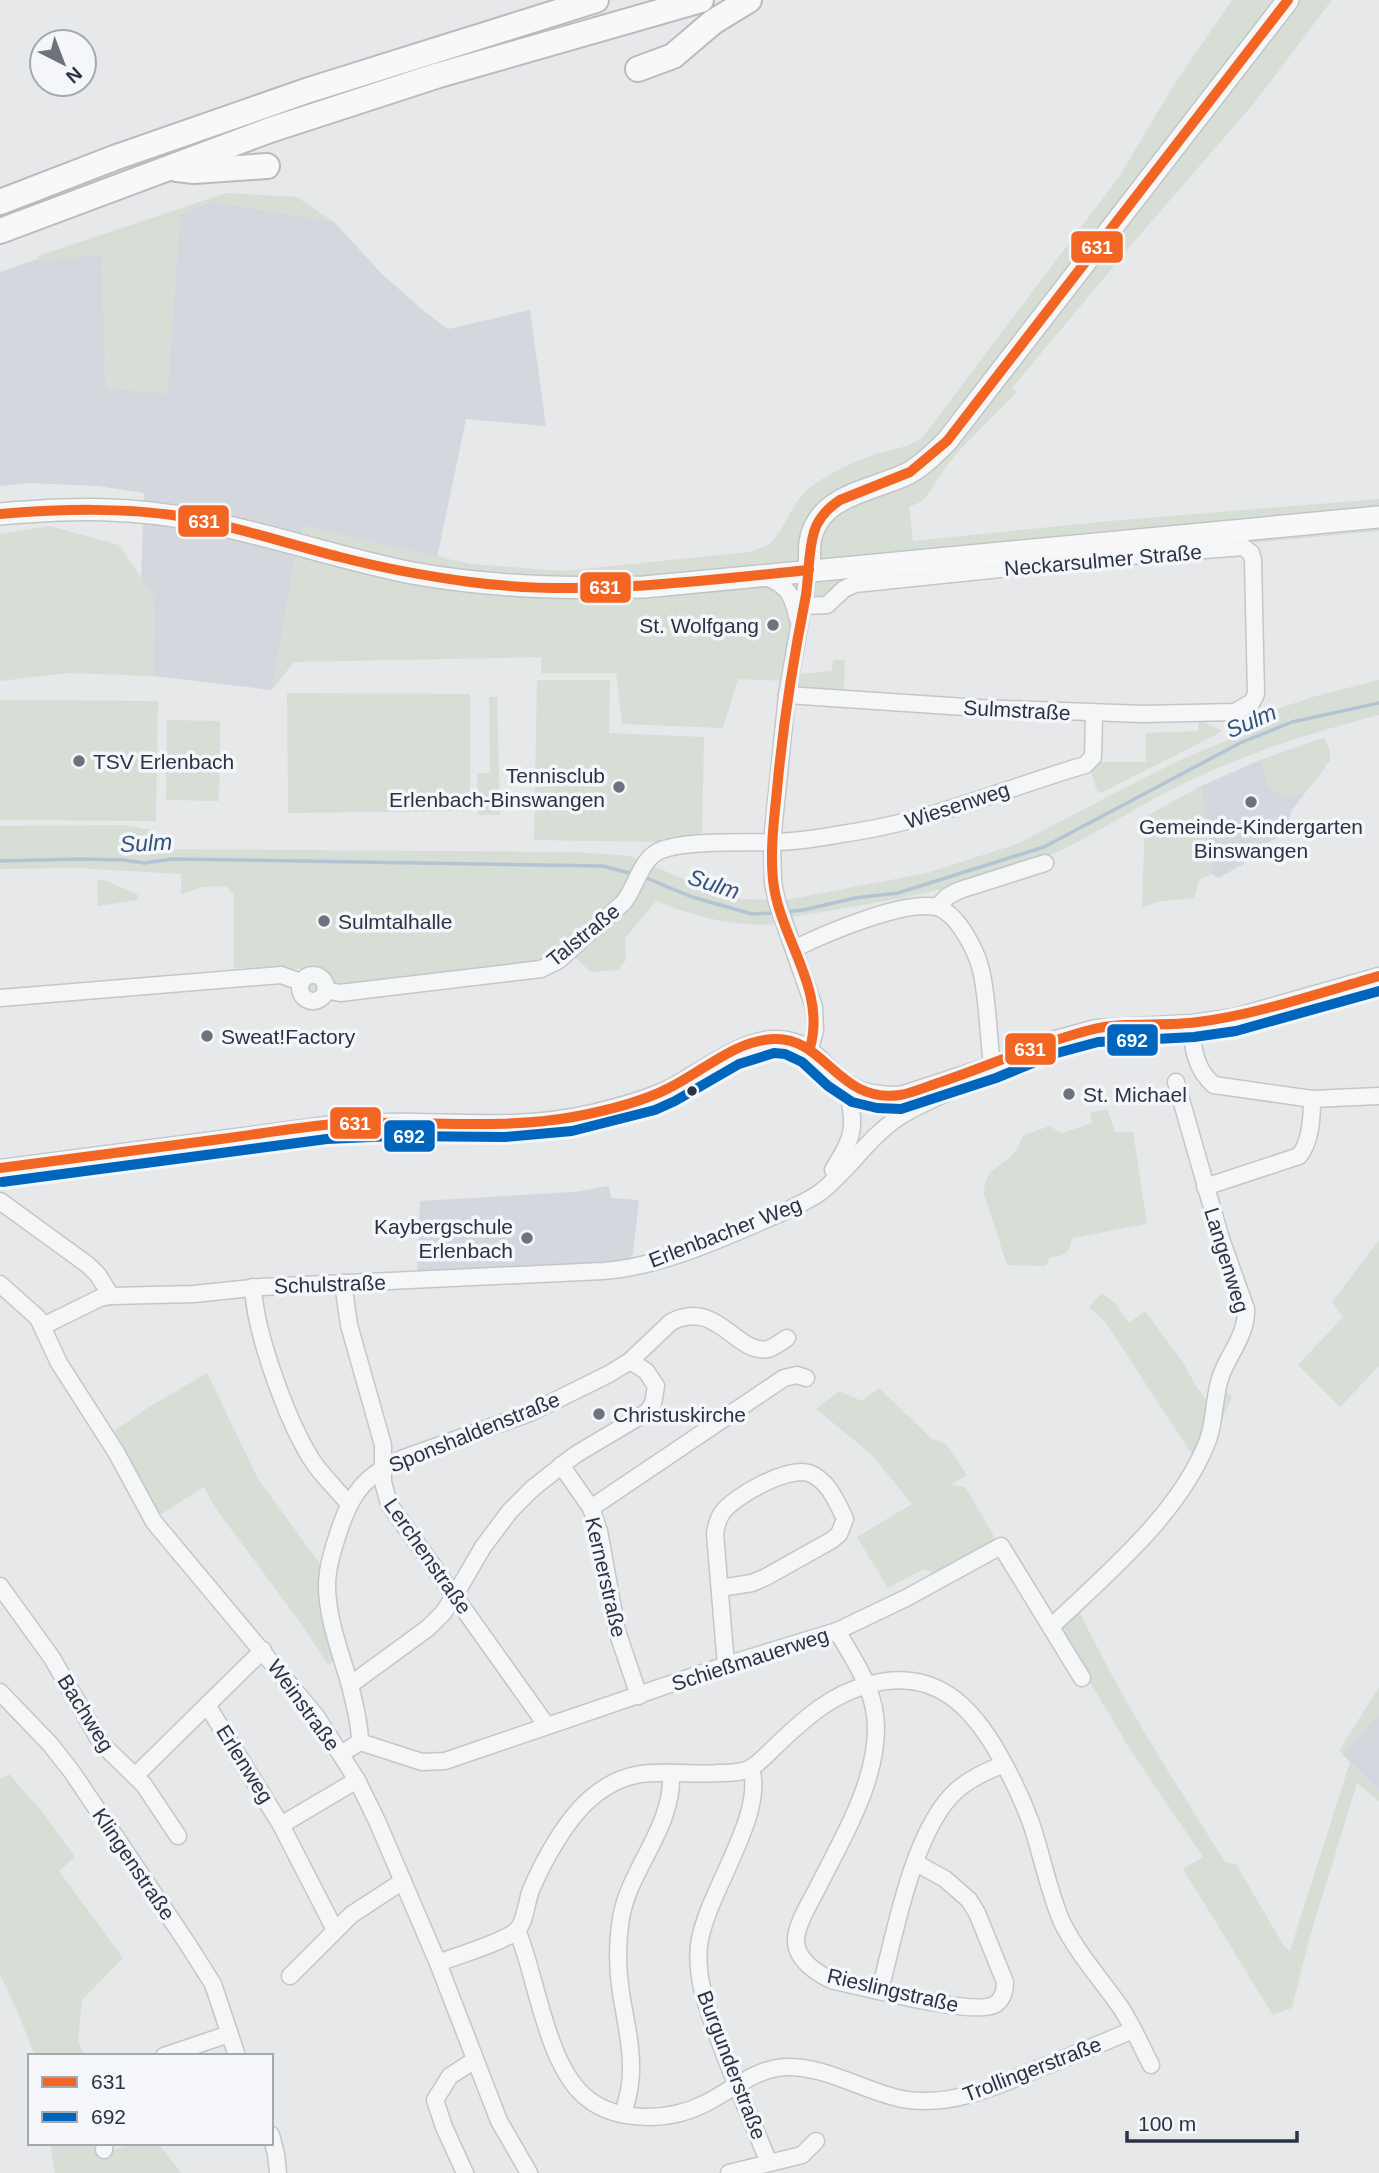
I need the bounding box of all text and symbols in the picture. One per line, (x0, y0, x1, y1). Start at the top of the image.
north arrow (28, 28, 98, 98)
text: N (62, 63, 86, 88)
line badge: 631 (1070, 230, 1124, 264)
text: 631 (1081, 237, 1113, 258)
line badge: 631 (177, 504, 230, 538)
text: 631 (188, 511, 220, 532)
street label: Neckarsulmer Straße (1003, 540, 1203, 580)
line badge: 631 (579, 571, 632, 604)
text: 631 (589, 577, 621, 598)
place label: St. Wolfgang (639, 614, 759, 637)
marker: St. Wolfgang (765, 617, 781, 633)
street label: Sulmstraße (963, 696, 1071, 724)
water label: Sulm (1222, 699, 1280, 743)
place label: TSV Erlenbach (93, 750, 234, 773)
marker: TSV Erlenbach (71, 753, 87, 769)
place label: Tennisclub Erlenbach-Binswangen (389, 764, 605, 811)
street label: Wiesenweg (902, 777, 1012, 833)
marker: Tennisclub Erlenbach-Binswangen (611, 779, 627, 795)
marker: Gemeinde-Kindergarten Binswangen (1243, 794, 1259, 810)
place label: Gemeinde-Kindergarten Binswangen (1139, 815, 1363, 862)
water label: Sulm (119, 829, 173, 857)
water label: Sulm (685, 864, 743, 904)
street label: Talstraße (542, 899, 624, 971)
place label: Sulmtalhalle (338, 910, 452, 933)
marker: Sulmtalhalle (316, 913, 332, 929)
line badge: 692 (1106, 1023, 1159, 1057)
place label: Sweat!Factory (221, 1025, 356, 1048)
marker: Sweat!Factory (199, 1028, 215, 1044)
text: 692 (1116, 1030, 1148, 1051)
line badge: 631 (1004, 1032, 1057, 1066)
text: 631 (1014, 1039, 1046, 1060)
place label: St. Michael (1083, 1083, 1187, 1106)
unlabelled marker (685, 1084, 699, 1098)
marker: St. Michael (1061, 1086, 1077, 1102)
line badge: 631 (329, 1106, 382, 1140)
text: 631 (339, 1113, 371, 1134)
line badge: 692 (383, 1119, 436, 1153)
text: 692 (393, 1126, 425, 1147)
street label: Erlenbacher Weg (645, 1192, 805, 1272)
street label: Langenweg (1200, 1205, 1254, 1315)
place label: Kaybergschule Erlenbach (374, 1215, 513, 1262)
marker: Kaybergschule Erlenbach (519, 1230, 535, 1246)
street label: Schulstraße (274, 1271, 386, 1297)
street label: Sponshaldenstraße (385, 1387, 563, 1477)
place label: Christuskirche (613, 1403, 746, 1426)
marker: Christuskirche (591, 1406, 607, 1422)
street label: Lerchenstraße (380, 1494, 476, 1618)
street label: Kernerstraße (581, 1515, 631, 1639)
street label: Schießmauerweg (669, 1623, 831, 1695)
street label: Weinstraße (263, 1655, 345, 1755)
street label: Bachweg (53, 1670, 119, 1756)
street label: Erlenweg (212, 1721, 278, 1807)
street label: Klingenstraße (88, 1804, 180, 1924)
street label: Rieslingstraße (825, 1964, 961, 2016)
street label: Burgunderstraße (693, 1987, 771, 2143)
street label: Trollingerstraße (960, 2032, 1104, 2106)
legend (28, 2054, 273, 2145)
text: 631 (91, 2070, 126, 2093)
scale bar (1127, 2100, 1297, 2144)
text: 692 (91, 2105, 126, 2128)
text: 100 m (1138, 2112, 1196, 2135)

